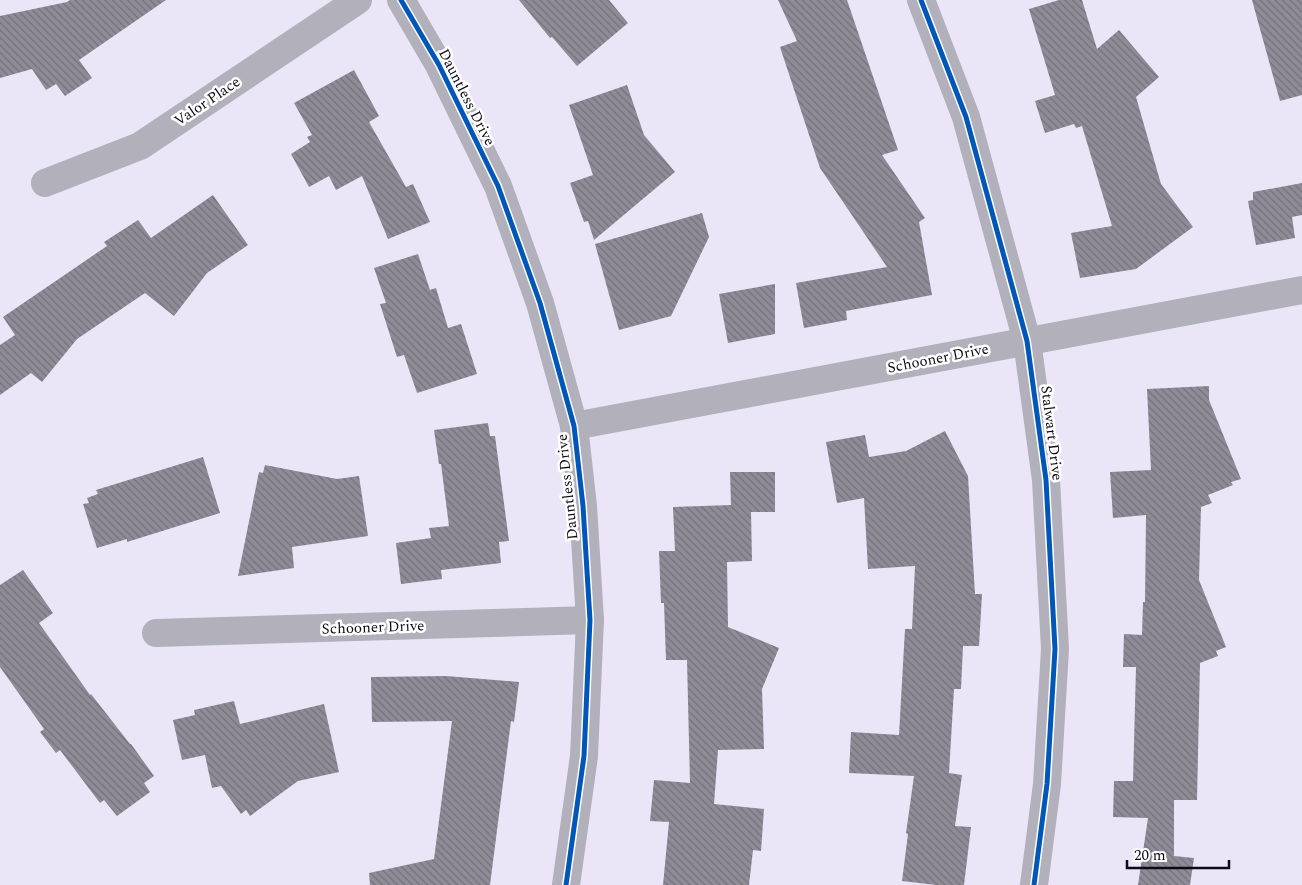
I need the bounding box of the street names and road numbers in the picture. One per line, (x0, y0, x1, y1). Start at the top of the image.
street label: Dauntless Drive (432, 45, 501, 150)
street label: Valor Place (170, 71, 245, 132)
street label: Schooner Drive (885, 337, 991, 380)
street label: Stalwart Drive (1034, 384, 1069, 482)
street label: Dauntless Drive (550, 433, 584, 541)
street label: Schooner Drive (321, 614, 425, 641)

